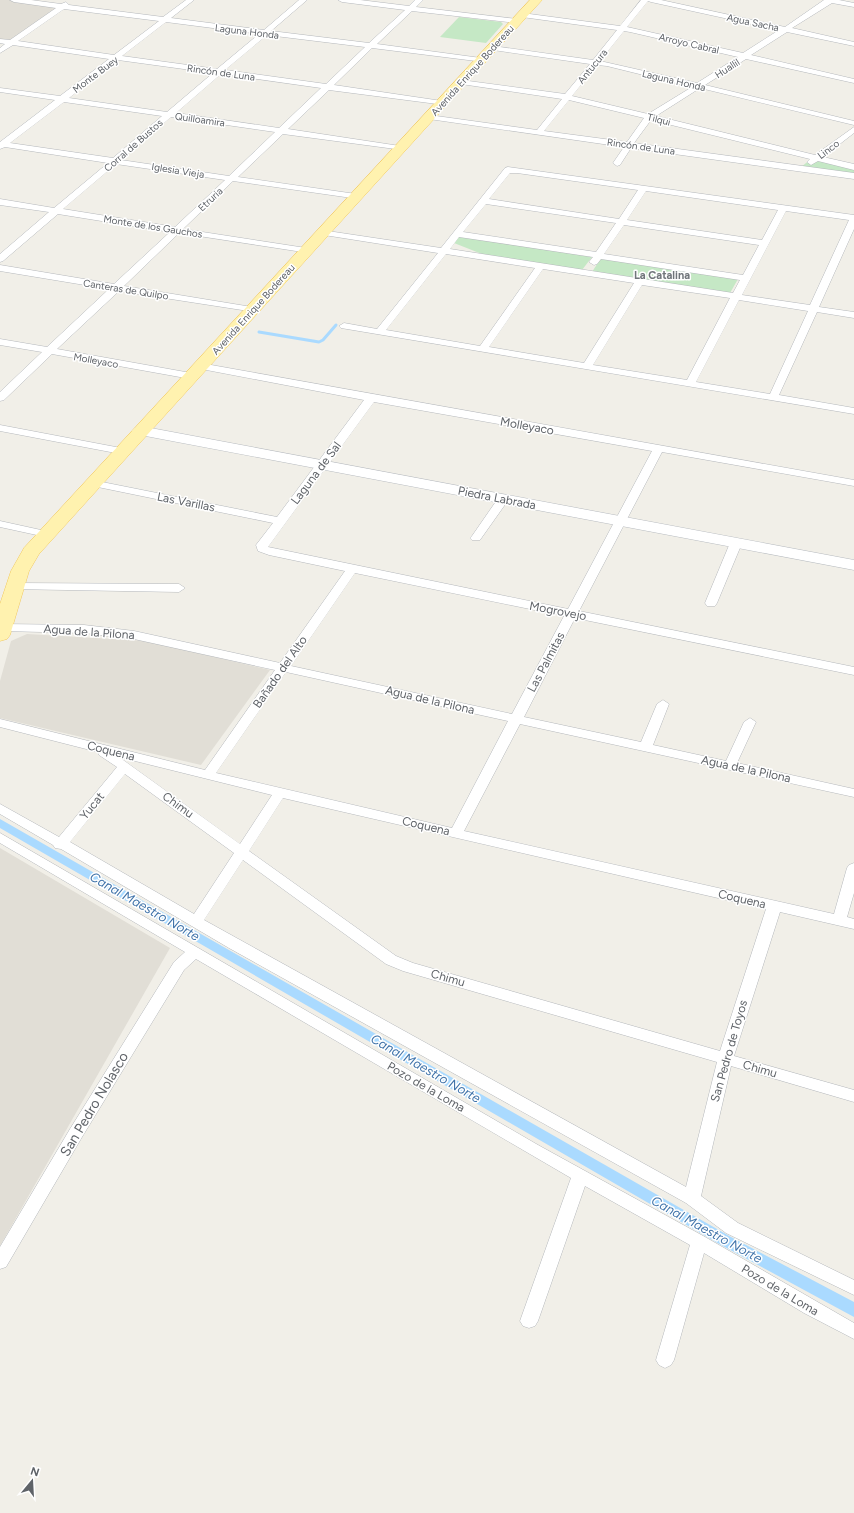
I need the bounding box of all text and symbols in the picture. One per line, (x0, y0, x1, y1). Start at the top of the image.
street label: Agua Sacha (726, 11, 780, 34)
street label: Laguna Honda (214, 21, 280, 42)
street label: Avenida Enrique Bodereau (428, 22, 517, 118)
street label: Arroyo Cabral (657, 30, 720, 57)
street label: Antucura (574, 46, 610, 86)
street label: Monte Buey (70, 53, 121, 96)
street label: Huallil (712, 56, 742, 81)
street label: Rincón de Luna (186, 61, 256, 84)
street label: Laguna Honda (641, 67, 707, 94)
street label: Quilloamira (174, 110, 226, 129)
street label: Tilqui (646, 110, 672, 129)
street label: Corral de Bustos (101, 116, 166, 175)
street label: Rincón de Luna (606, 135, 676, 158)
street label: Linco (815, 137, 842, 162)
street label: Iglesia Vieja (151, 160, 205, 181)
street label: Etruria (195, 185, 226, 214)
street label: Monte de los Gauchos (102, 212, 204, 241)
street label: Avenida Enrique Bodereau (209, 261, 298, 357)
district label: La Catalina (634, 269, 690, 282)
street label: Canteras de Quilpo (82, 276, 170, 303)
street label: Molleyaco (72, 350, 120, 371)
street label: Molleyaco (499, 414, 555, 438)
street label: Laguna de Sal (288, 439, 344, 507)
street label: Piedra Labrada (457, 484, 537, 512)
street label: Las Varillas (156, 490, 217, 515)
street label: Mogrovejo (528, 599, 588, 623)
street label: Agua de la Pilona (43, 622, 135, 642)
street label: Las Palmitas (524, 629, 568, 694)
street label: Bañado del Alto (250, 633, 310, 711)
street label: Agua de la Pilona (384, 683, 476, 717)
street label: Coquena (86, 738, 136, 764)
street label: Agua de la Pilona (700, 753, 792, 785)
street label: Yucat (77, 789, 107, 822)
street label: Chimu (160, 789, 196, 821)
street label: Coquena (401, 814, 451, 838)
water label: Canal Maestro Norte (87, 869, 202, 944)
street label: Coquena (717, 887, 767, 911)
street label: Chimu (429, 966, 467, 990)
street label: San Pedro de Toyos (708, 998, 750, 1104)
water label: Canal Maestro Norte (368, 1031, 483, 1106)
street label: San Pedro Nolasco (57, 1049, 132, 1159)
street label: Chimu (741, 1057, 779, 1081)
street label: Pozo de la Loma (385, 1059, 467, 1115)
water label: Canal Maestro Norte (649, 1193, 765, 1266)
street label: Pozo de la Loma (739, 1261, 821, 1319)
north arrow (12, 1461, 52, 1501)
text: N (29, 1464, 41, 1479)

